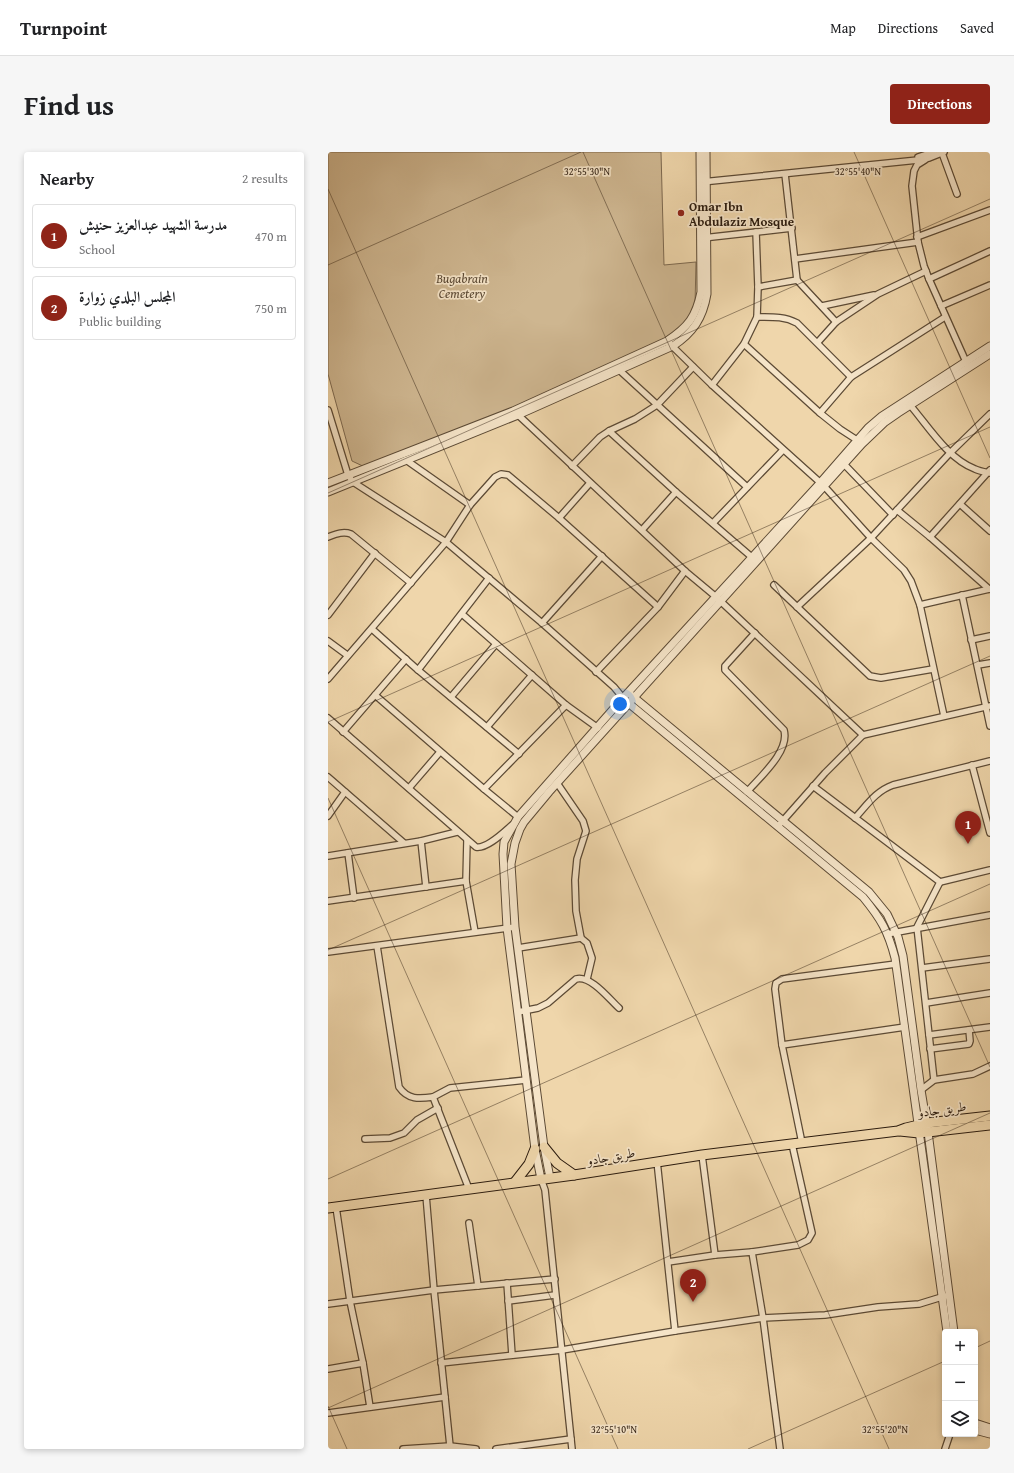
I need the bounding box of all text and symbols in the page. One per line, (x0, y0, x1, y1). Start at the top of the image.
text: Turnpoint (20, 14, 107, 42)
text: Map (830, 18, 856, 38)
text: Directions (878, 18, 938, 38)
text: Saved (960, 18, 994, 38)
text: Find us (24, 84, 114, 125)
button: Directions (890, 84, 990, 124)
text: 32°55'30"N (564, 164, 610, 179)
text: 32°55'40"N (835, 164, 881, 179)
text: Nearby (40, 166, 94, 191)
text: 2 results (242, 169, 288, 188)
place label: Omar Ibn Abdulaziz Mosque (689, 197, 794, 231)
marker: Omar Ibn Abdulaziz Mosque (676, 208, 686, 218)
text: مدرسة الشهيد عبدالعزيز حنيش (79, 214, 227, 235)
text: 1 (51, 227, 57, 246)
text: 470 m (255, 227, 287, 246)
text: School (79, 240, 115, 259)
park label: Bugabrain Cemetery (435, 269, 488, 303)
text: المجلس البلدي زوارة (79, 286, 175, 307)
text: 2 (51, 299, 57, 318)
text: 750 m (255, 299, 287, 318)
text: Public building (79, 312, 161, 331)
your location (610, 694, 630, 714)
pin: 1 (955, 811, 981, 844)
street label: طريق جادو (915, 1097, 967, 1123)
street label: طريق جادو (584, 1143, 637, 1170)
pin: 2 (680, 1269, 706, 1302)
map controls (942, 1329, 978, 1437)
button: + (942, 1329, 978, 1365)
button: − (942, 1365, 978, 1401)
button: layers (942, 1401, 978, 1437)
text: 32°55'10"N (591, 1422, 637, 1437)
text: 32°55'20"N (862, 1422, 908, 1437)

